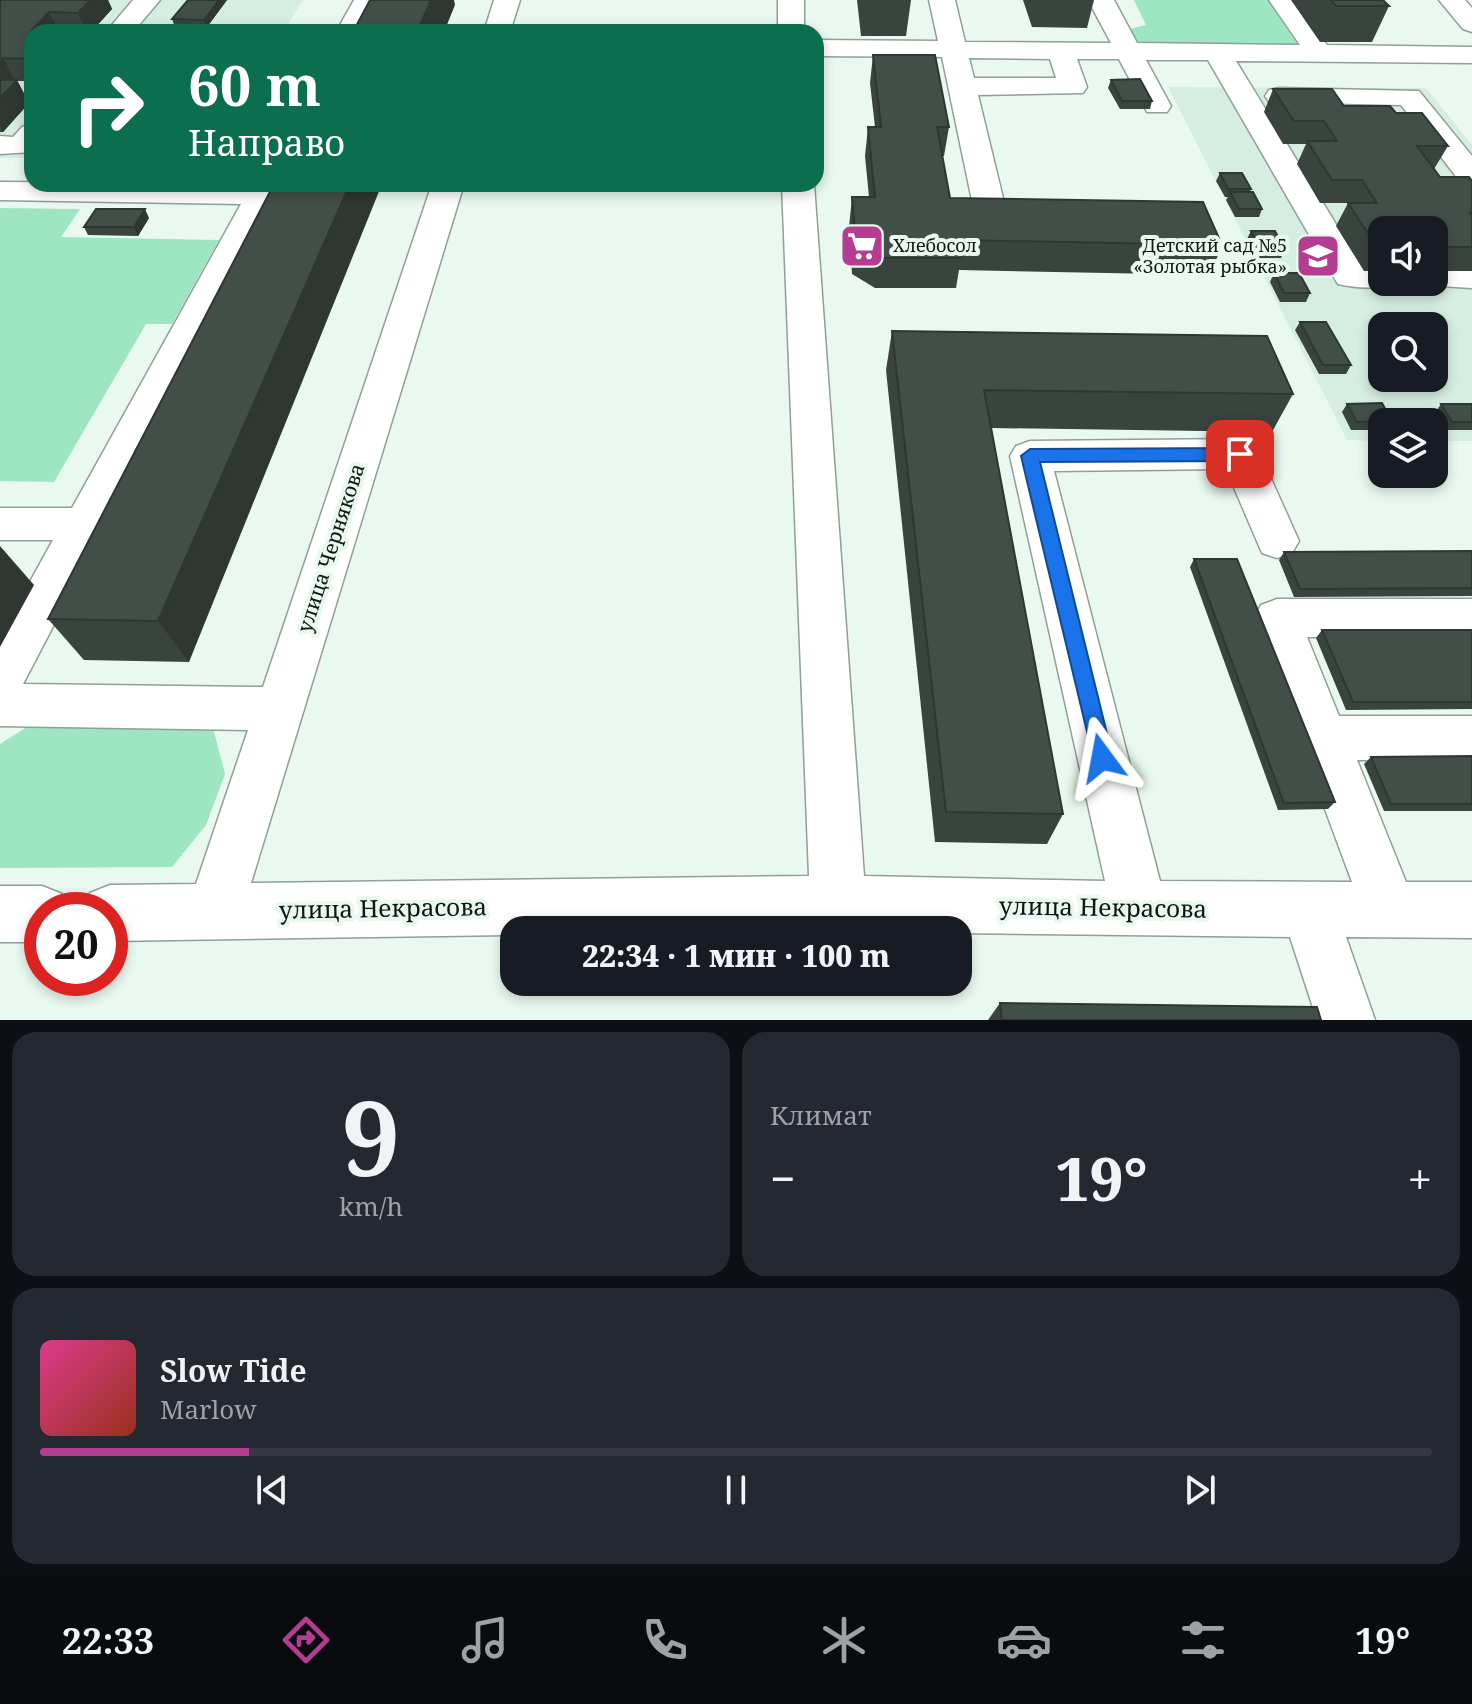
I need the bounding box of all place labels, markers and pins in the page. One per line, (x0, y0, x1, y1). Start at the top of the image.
supermarket icon: Хлебосол (838, 222, 886, 270)
school or university icon: Детский сад №5 «Золотая рыбка» (1294, 232, 1342, 280)
place label: Хлебосол (893, 233, 977, 257)
place label: Детский сад №5 «Золотая рыбка» (1134, 233, 1287, 278)
pin (1206, 420, 1274, 488)

